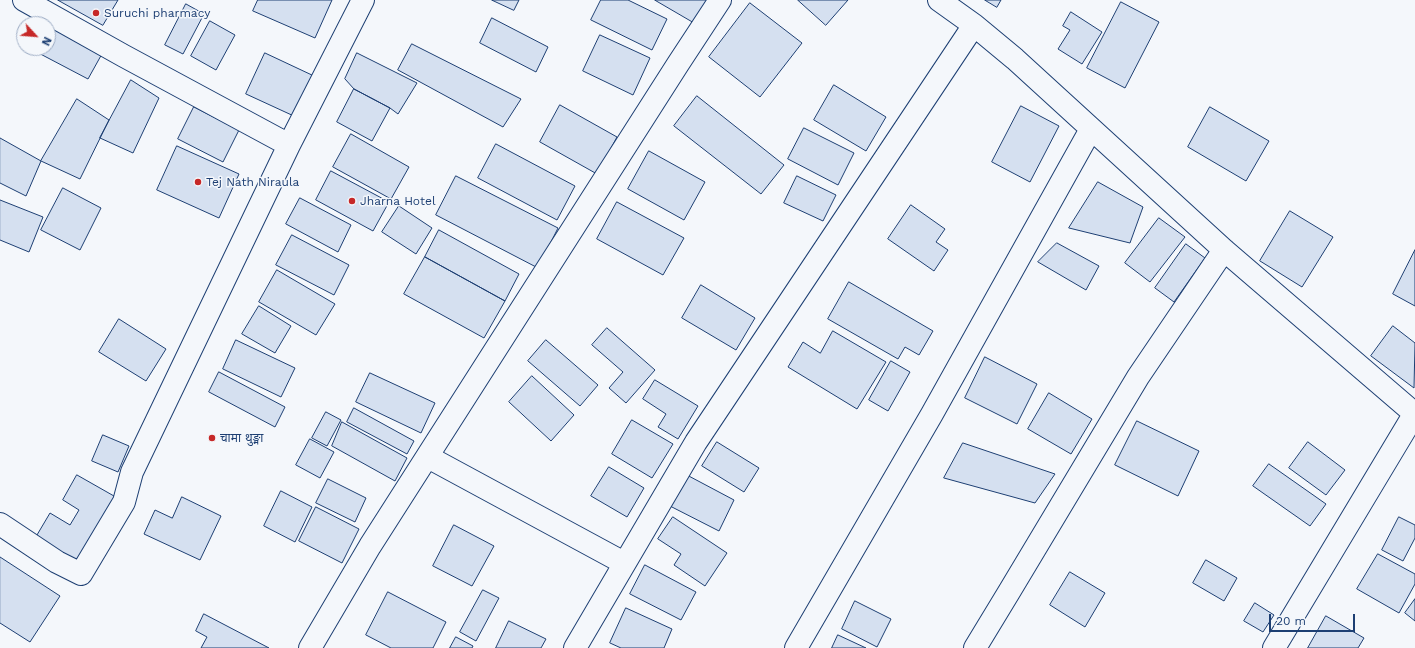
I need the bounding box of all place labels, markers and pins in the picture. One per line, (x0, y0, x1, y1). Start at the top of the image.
place label: Suruchi pharmacy (104, 6, 210, 20)
marker: Suruchi pharmacy (91, 8, 101, 18)
place label: Tej Nath Niraula (206, 175, 299, 189)
marker: Tej Nath Niraula (193, 177, 203, 187)
place label: Jharna Hotel (360, 194, 436, 208)
marker: Jharna Hotel (347, 196, 357, 206)
place label: चामा थुङ्मा (220, 431, 263, 445)
marker: चामा थुङ्मा (207, 433, 217, 443)

